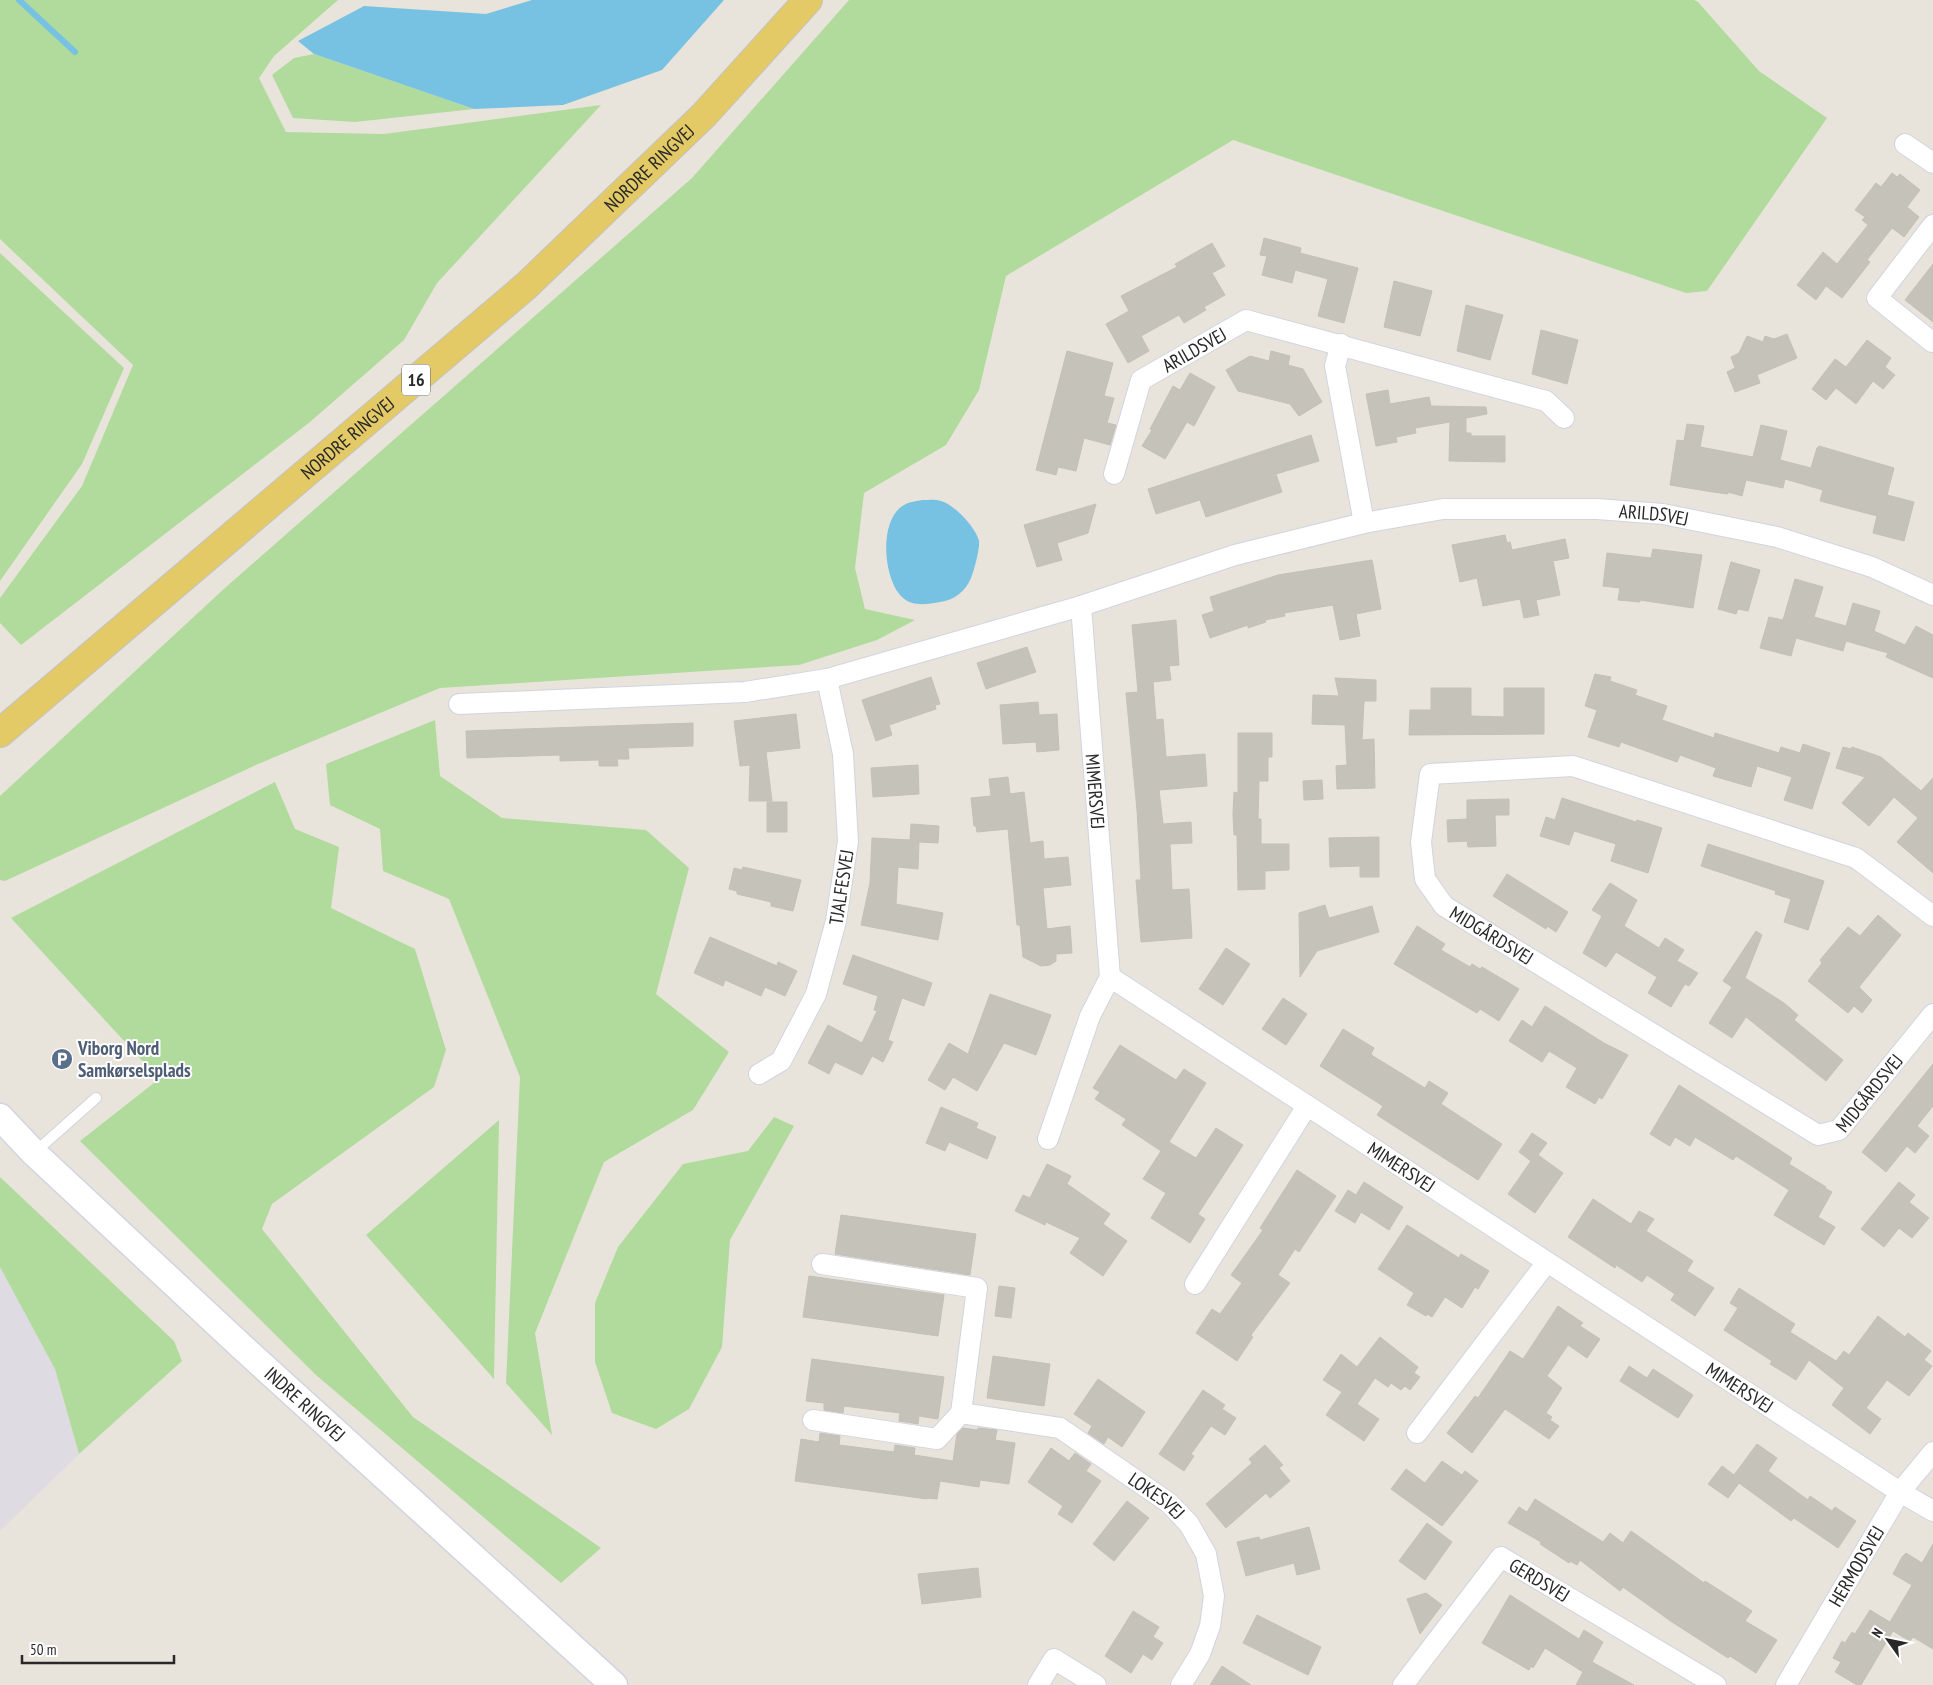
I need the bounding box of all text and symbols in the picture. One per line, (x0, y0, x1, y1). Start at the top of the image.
street label: NORDRE RINGVEJ (599, 119, 699, 216)
street label: ARILDSVEJ (1158, 322, 1231, 377)
road number: 16 (402, 364, 430, 396)
street label: NORDRE RINGVEJ (296, 391, 399, 484)
street label: ARILDSVEJ (1618, 499, 1691, 531)
street label: MIMERSVEJ (1081, 753, 1110, 830)
street label: TJALFESVEJ (824, 848, 859, 926)
street label: MIDGÅRDSVEJ (1446, 901, 1538, 970)
place label: Viborg Nord Samkørselsplads (77, 1036, 191, 1082)
parking icon: Viborg Nord Samkørselsplads (50, 1047, 74, 1071)
street label: MIDGÅRDSVEJ (1830, 1049, 1908, 1137)
street label: MIMERSVEJ (1363, 1136, 1440, 1198)
street label: MIMERSVEJ (1702, 1357, 1778, 1418)
street label: INDRE RINGVEJ (260, 1361, 350, 1447)
street label: LOKESVEJ (1124, 1467, 1190, 1524)
street label: HERMODSVEJ (1823, 1521, 1889, 1611)
street label: GERDSVEJ (1505, 1553, 1574, 1607)
north arrow (1863, 1615, 1913, 1665)
text: N (1867, 1625, 1887, 1641)
scale bar (22, 1632, 175, 1664)
text: 50 m (30, 1640, 56, 1659)

